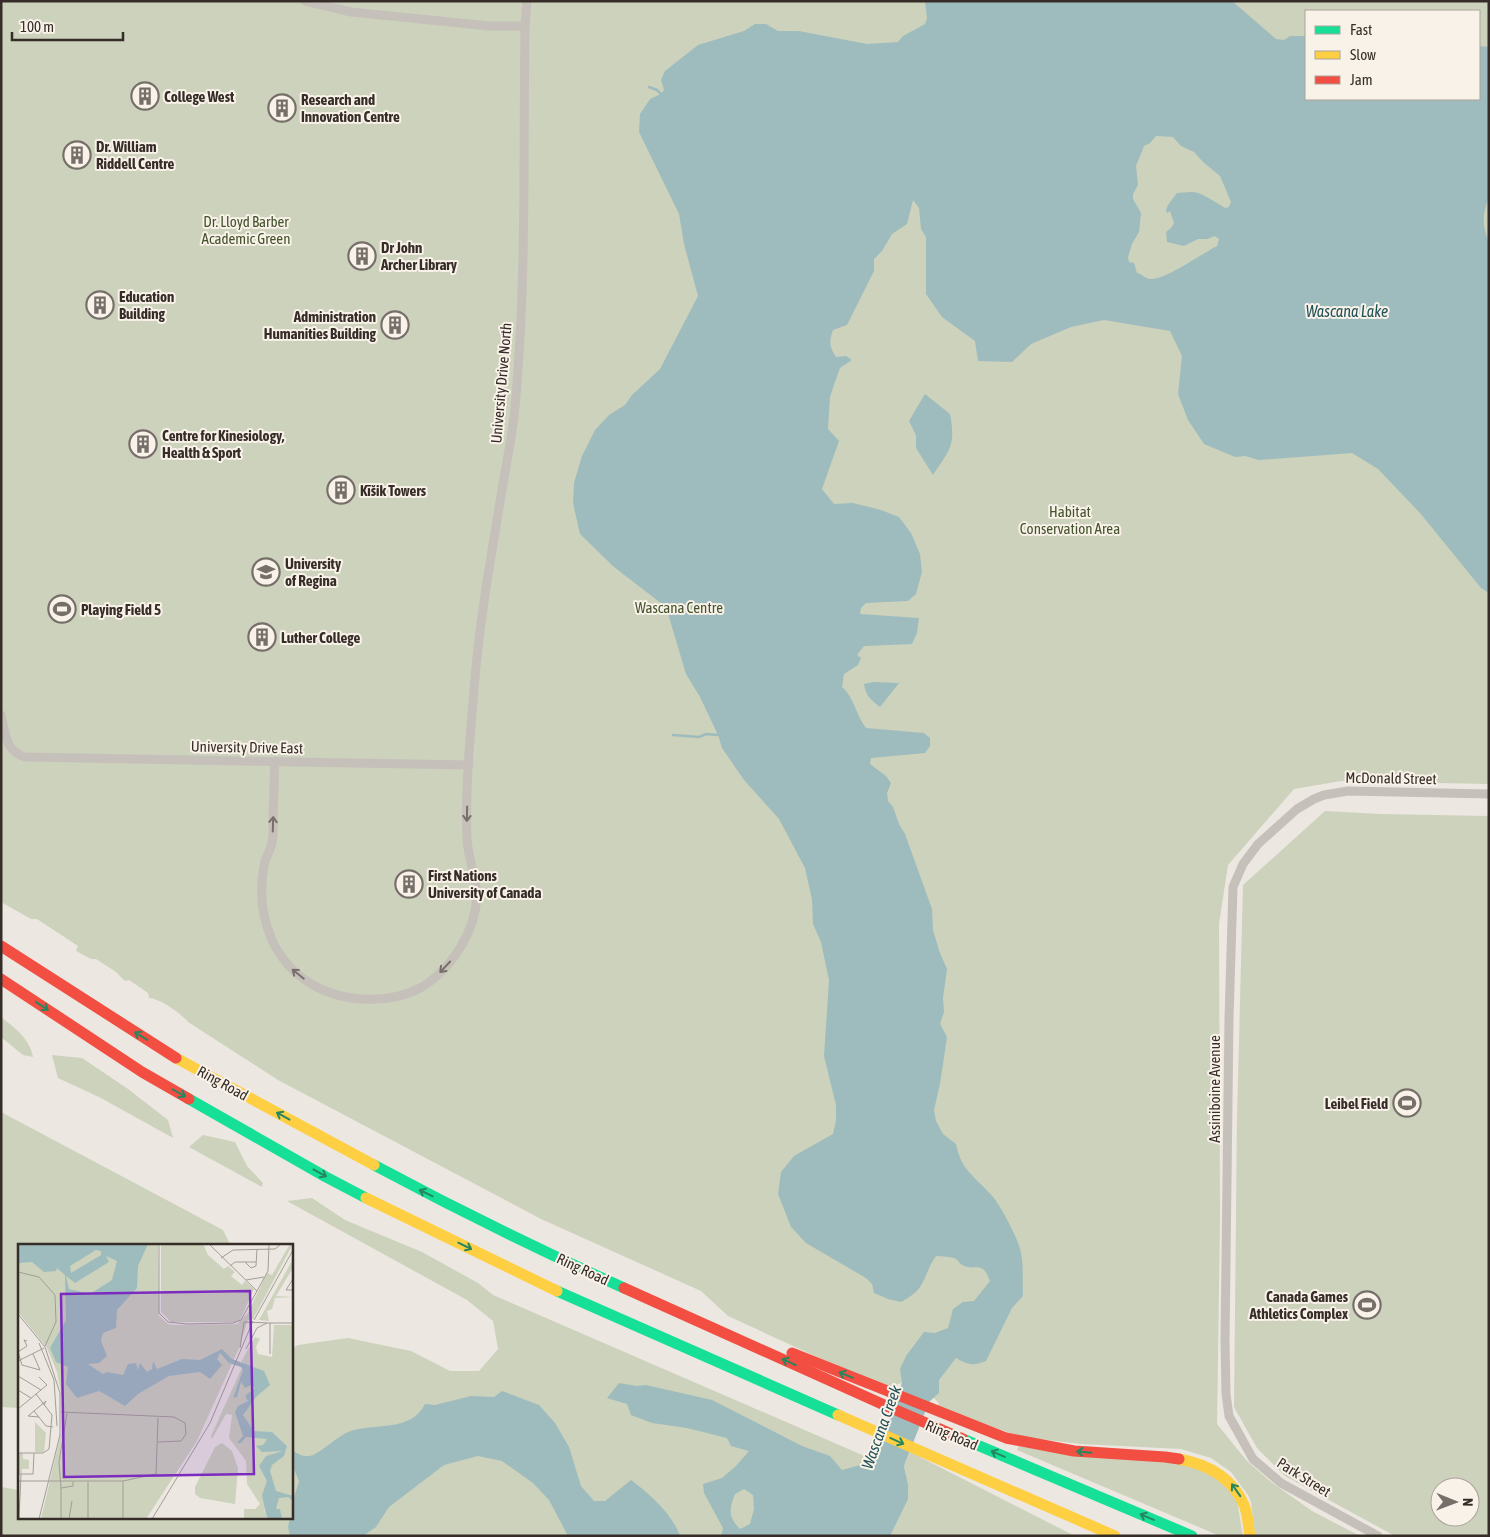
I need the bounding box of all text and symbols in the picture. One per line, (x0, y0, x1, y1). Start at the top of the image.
scale bar (12, 10, 124, 42)
legend (1305, 10, 1480, 100)
text: 100 m (20, 18, 54, 35)
text: Fast (1350, 21, 1372, 38)
text: Slow (1350, 46, 1376, 63)
text: Jam (1350, 71, 1373, 88)
building icon: College West (130, 81, 160, 111)
place label: College West (164, 88, 235, 105)
place label: Research and Innovation Centre (301, 91, 400, 125)
building icon: Research and Innovation Centre (267, 93, 297, 123)
place label: Dr. William Riddell Centre (96, 138, 175, 172)
building icon: Dr. William Riddell Centre (62, 140, 92, 170)
park label: Dr. Lloyd Barber Academic Green (202, 213, 290, 247)
place label: Dr John Archer Library (380, 239, 458, 273)
building icon: Dr John Archer Library (347, 241, 377, 271)
place label: Education Building (119, 288, 174, 322)
building icon: Education Building (85, 290, 115, 320)
water label: Wascana Lake (1306, 302, 1388, 320)
place label: Administration Humanities Building (264, 308, 377, 342)
building icon: Administration Humanities Building (380, 310, 410, 340)
street label: University Drive North (487, 322, 515, 444)
place label: Centre for Kinesiology, Health & Sport (162, 427, 285, 461)
building icon: Centre for Kinesiology, Health & Sport (128, 429, 158, 459)
building icon: Kīšik Towers (326, 475, 356, 505)
place label: Kīšik Towers (360, 482, 427, 499)
park label: Habitat Conservation Area (1020, 503, 1120, 537)
place label: University of Regina (285, 555, 342, 589)
school or university icon: University of Regina (251, 557, 281, 587)
sports icon: Playing Field 5 (47, 594, 77, 624)
park label: Wascana Centre (635, 599, 723, 616)
place label: Playing Field 5 (81, 601, 161, 618)
building icon: Luther College (247, 622, 277, 652)
place label: Luther College (281, 629, 360, 646)
street label: University Drive East (191, 738, 303, 756)
street label: McDonald Street (1345, 769, 1437, 787)
one-way arrow (463, 806, 472, 822)
one-way arrow (268, 816, 278, 832)
place label: First Nations University of Canada (428, 867, 541, 901)
building icon: First Nations University of Canada (394, 869, 424, 899)
one-way arrow (439, 960, 451, 973)
one-way arrow (292, 968, 305, 979)
one-way arrow (35, 1001, 49, 1011)
one-way arrow (135, 1030, 149, 1040)
street label: Assiniboine Avenue (1206, 1035, 1223, 1143)
street label: Ring Road (195, 1062, 251, 1104)
sports icon: Leibel Field (1392, 1088, 1422, 1118)
one-way arrow (171, 1089, 186, 1099)
place label: Leibel Field (1325, 1095, 1388, 1112)
one-way arrow (276, 1110, 291, 1120)
one-way arrow (313, 1169, 327, 1179)
one-way arrow (419, 1188, 434, 1197)
one-way arrow (457, 1242, 472, 1252)
inset map (18, 1244, 292, 1520)
street label: Ring Road (554, 1250, 612, 1288)
place label: Canada Games Athletics Complex (1248, 1288, 1349, 1322)
sports icon: Canada Games Athletics Complex (1352, 1290, 1382, 1320)
one-way arrow (782, 1357, 797, 1367)
one-way arrow (839, 1370, 854, 1379)
water label: Wascana Creek (858, 1382, 905, 1471)
street label: Ring Road (923, 1416, 981, 1454)
one-way arrow (889, 1436, 904, 1446)
one-way arrow (1077, 1447, 1093, 1457)
one-way arrow (990, 1449, 1005, 1458)
street label: Park Street (1274, 1454, 1334, 1500)
north arrow (1430, 1477, 1480, 1527)
one-way arrow (1231, 1483, 1241, 1497)
text: N (1460, 1498, 1476, 1506)
one-way arrow (1140, 1512, 1155, 1521)

